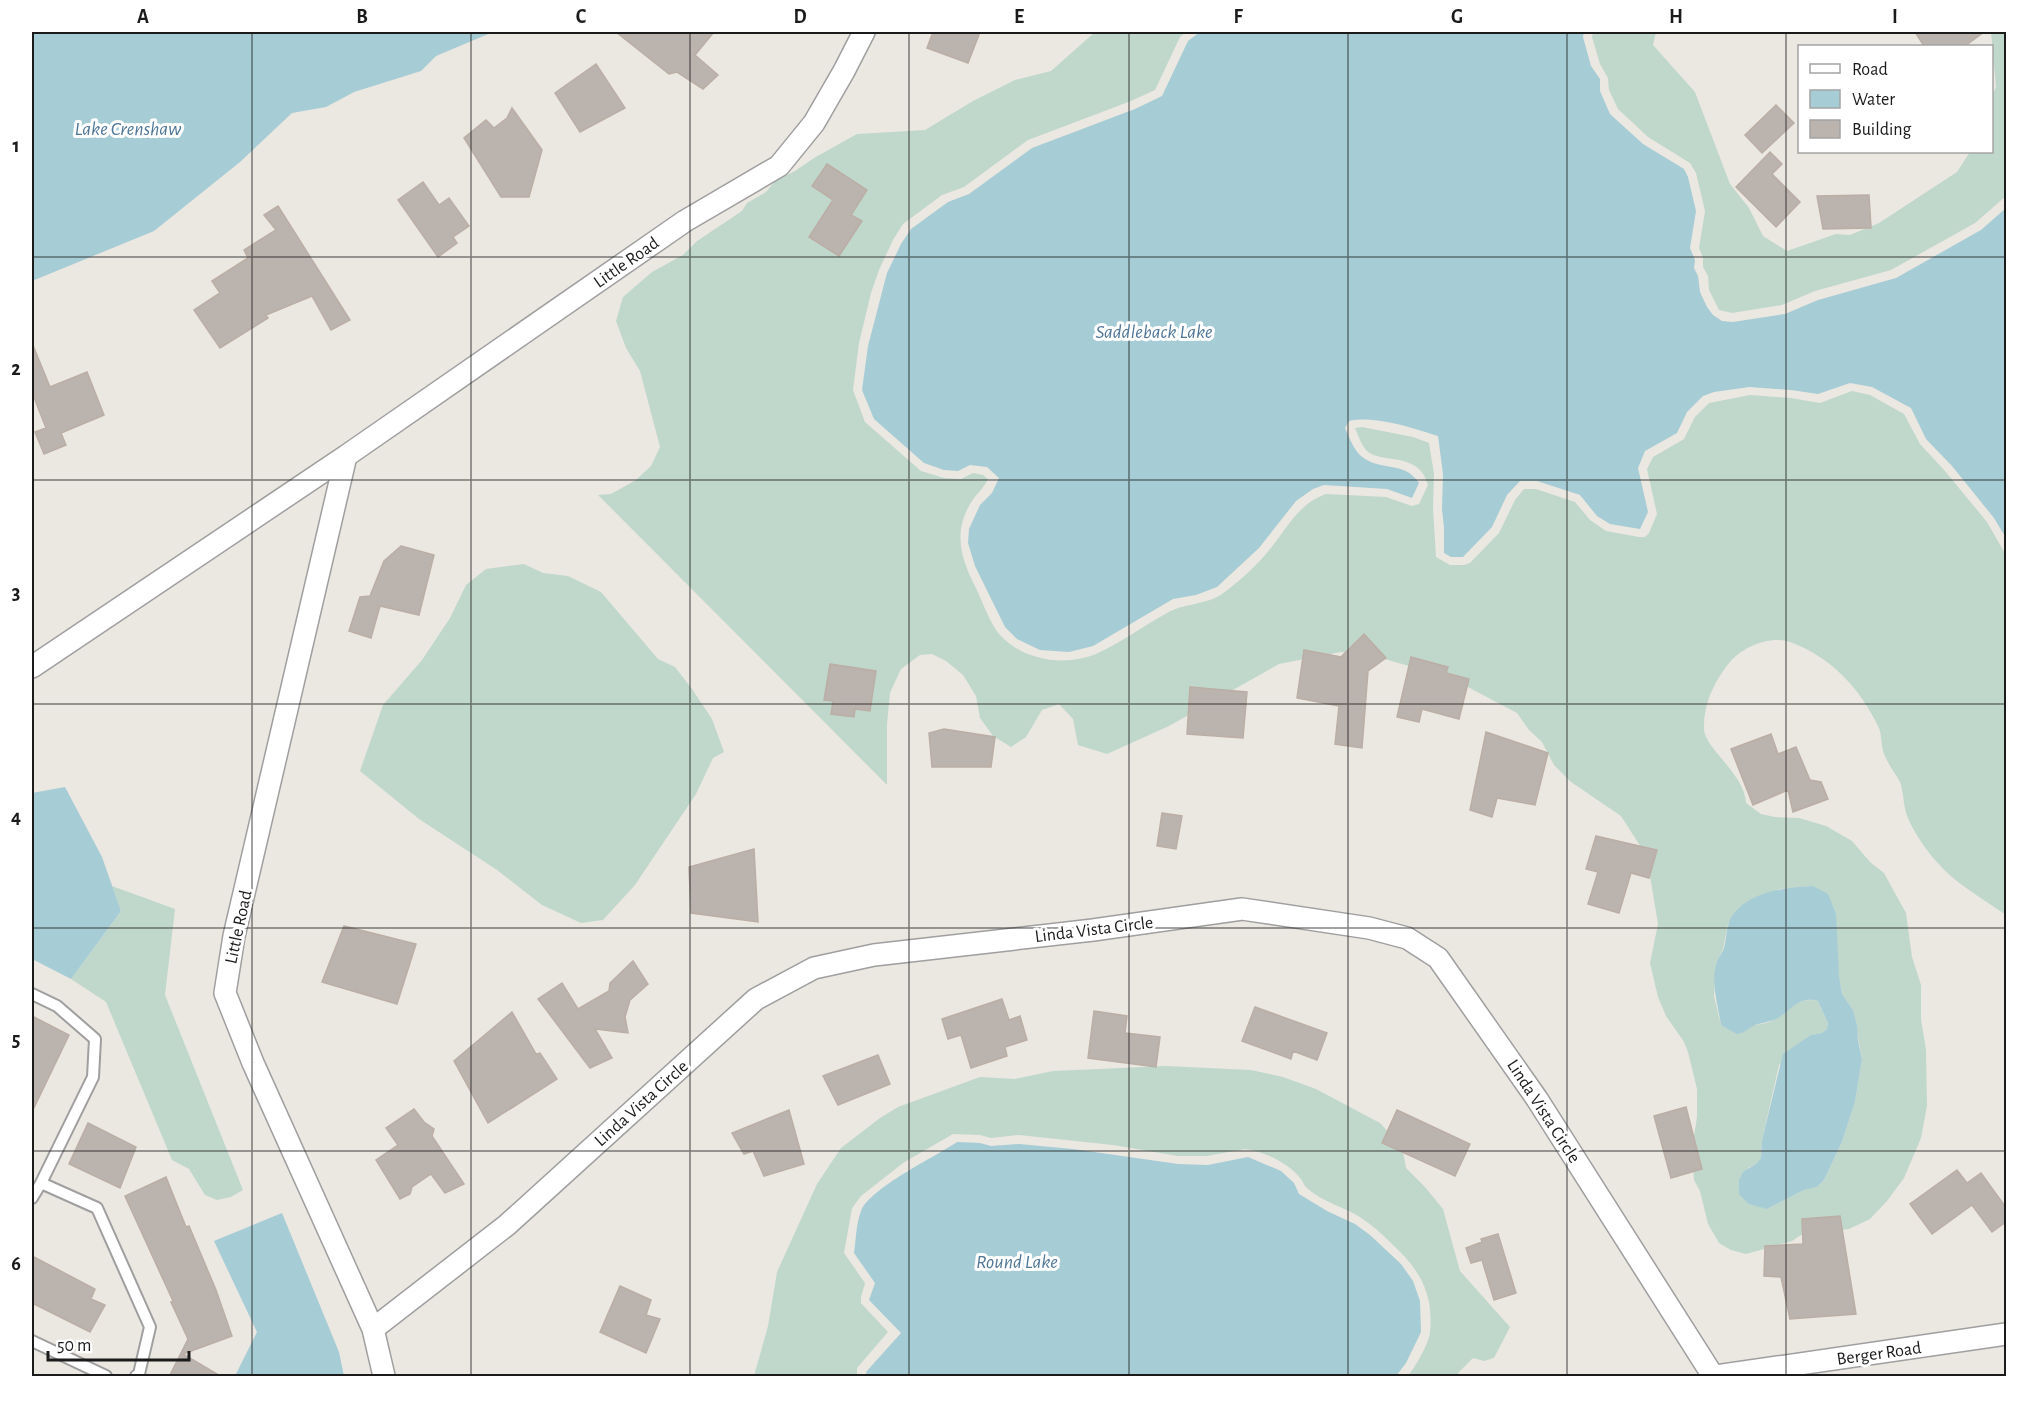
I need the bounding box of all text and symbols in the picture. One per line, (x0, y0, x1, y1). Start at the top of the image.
text: A (137, 7, 149, 27)
text: B (356, 7, 368, 27)
text: C (576, 7, 587, 27)
text: D (793, 7, 807, 27)
text: E (1014, 7, 1024, 27)
text: F (1233, 7, 1243, 27)
text: G (1451, 7, 1463, 27)
text: H (1669, 7, 1683, 27)
text: I (1892, 7, 1898, 27)
legend (1798, 45, 1993, 153)
text: Road (1852, 61, 1888, 79)
text: Water (1852, 91, 1895, 109)
water label: Lake Crenshaw (75, 119, 182, 139)
text: Building (1852, 121, 1912, 139)
text: 1 (12, 136, 20, 156)
street label: Little Road (591, 234, 662, 292)
water label: Saddleback Lake (1095, 322, 1213, 342)
text: 2 (11, 359, 21, 379)
text: 3 (12, 583, 20, 603)
text: 4 (11, 807, 21, 827)
street label: Little Road (222, 889, 256, 966)
street label: Linda Vista Circle (1034, 914, 1154, 946)
text: 5 (12, 1030, 20, 1050)
street label: Linda Vista Circle (591, 1057, 692, 1150)
street label: Linda Vista Circle (1503, 1057, 1583, 1166)
water label: Round Lake (976, 1252, 1058, 1272)
text: 6 (11, 1254, 21, 1274)
scale bar (48, 1324, 189, 1362)
text: 50 m (57, 1337, 91, 1355)
street label: Berger Road (1836, 1339, 1923, 1369)

